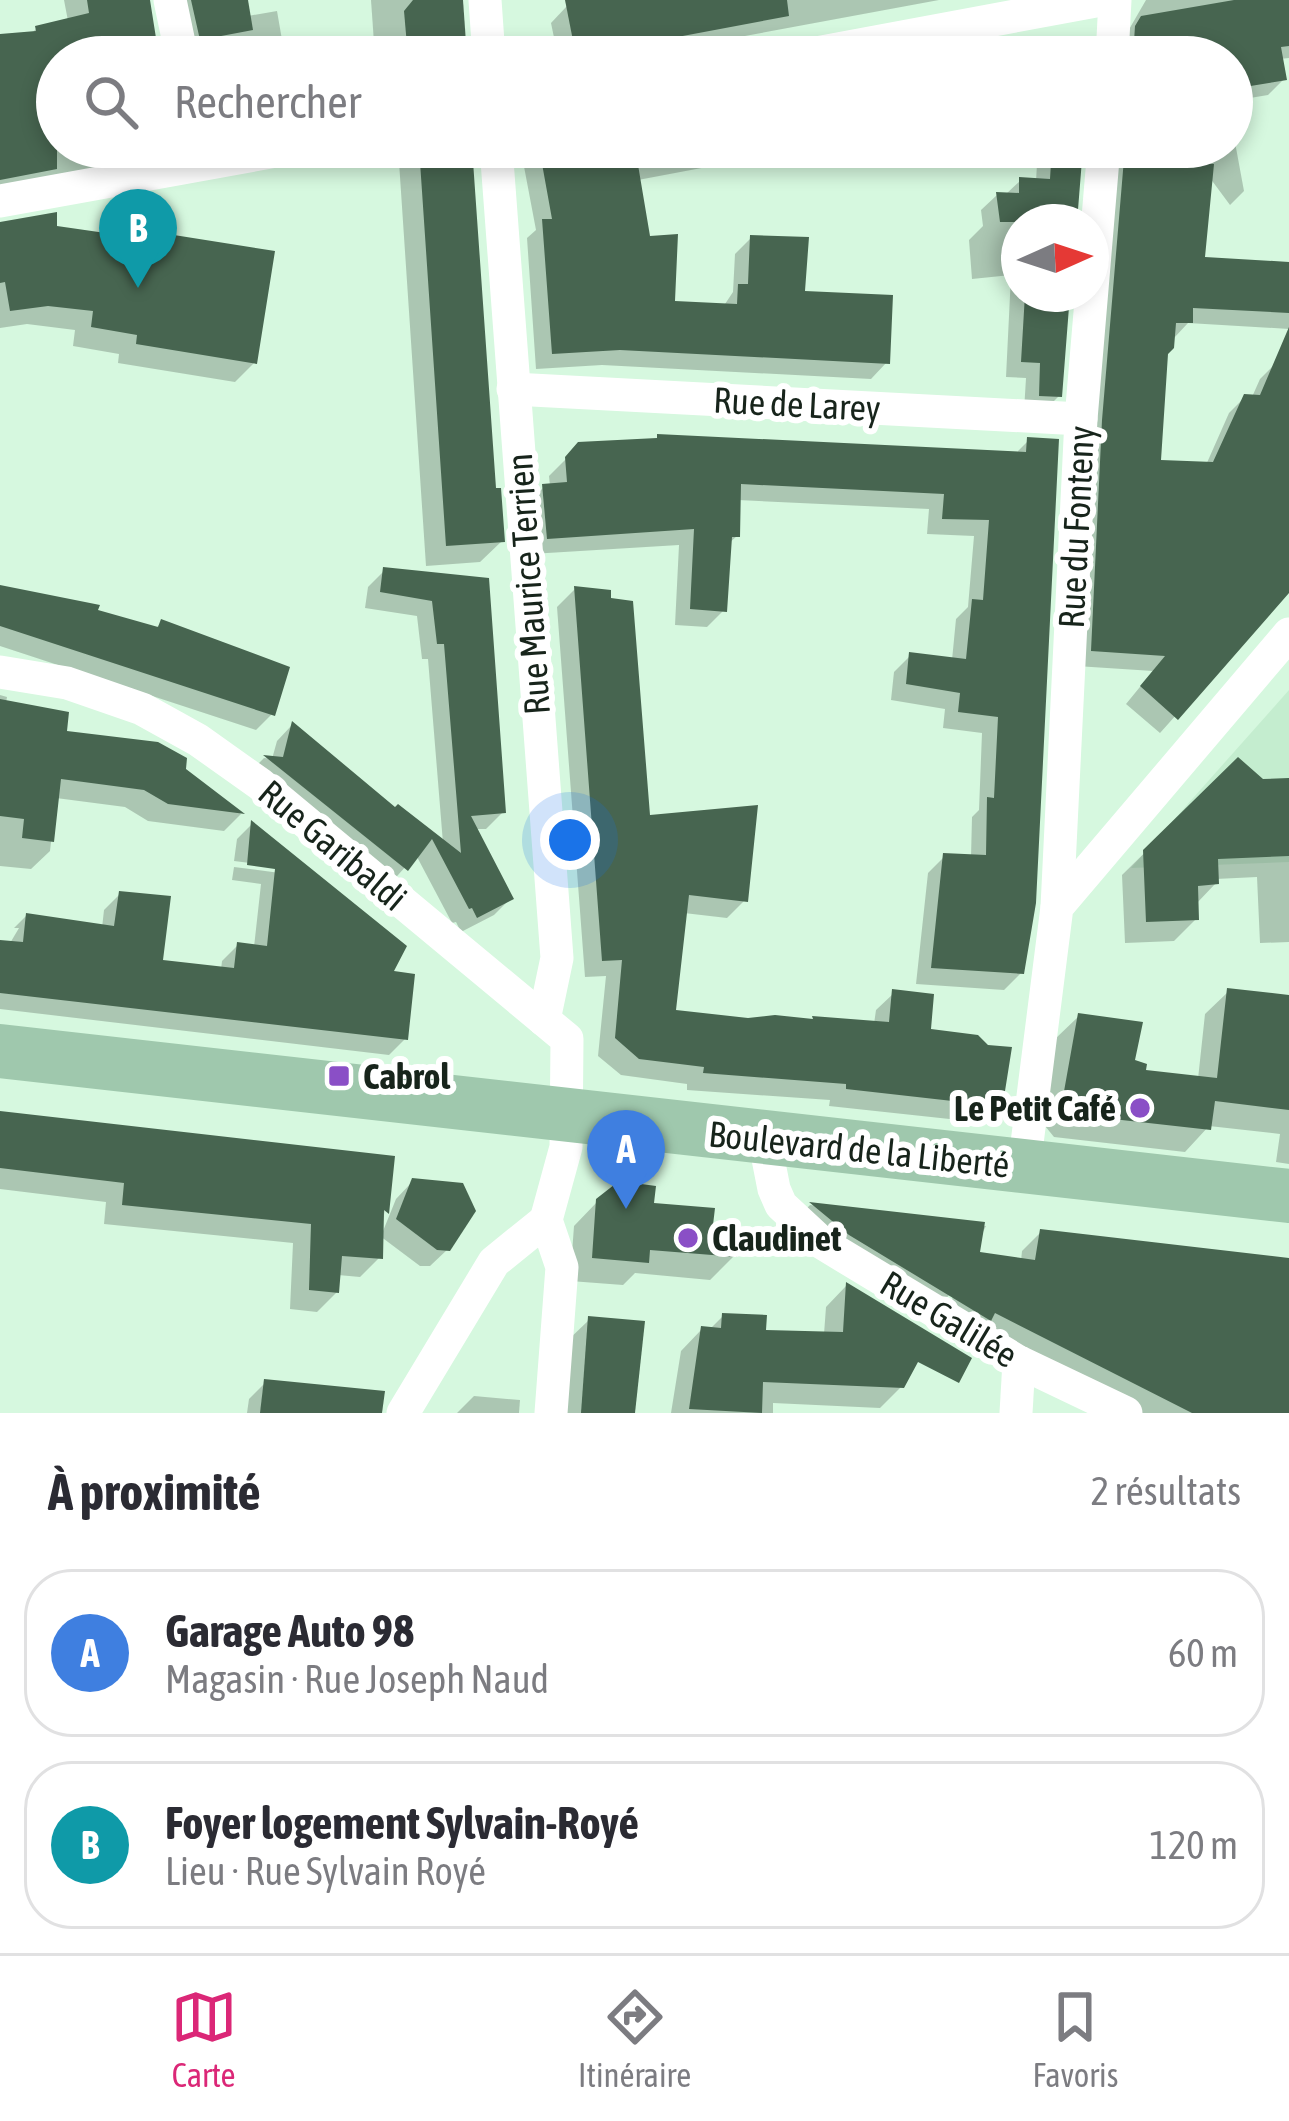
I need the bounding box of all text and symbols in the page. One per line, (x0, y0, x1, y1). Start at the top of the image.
search box (36, 36, 1253, 168)
icon: search (78, 69, 144, 135)
text: Rechercher (174, 76, 361, 128)
pin: B (99, 189, 177, 288)
north arrow (1001, 204, 1109, 312)
street label: Rue de Larey (712, 379, 882, 429)
street label: Rue du Fonteny (1050, 425, 1102, 629)
street label: Rue Maurice Terrien (498, 452, 558, 716)
street label: Rue Garibaldi (251, 771, 415, 919)
your location (540, 810, 600, 870)
place label: Cabrol (363, 1055, 451, 1097)
marker: Cabrol (326, 1063, 352, 1089)
place label: Le Petit Café (954, 1087, 1116, 1129)
marker: Le Petit Café (1127, 1095, 1153, 1121)
pin: A (587, 1110, 665, 1209)
street label: Boulevard de la Liberté (707, 1112, 1011, 1186)
place label: Claudinet (712, 1217, 842, 1259)
marker: Claudinet (675, 1225, 701, 1251)
street label: Rue Galilée (873, 1262, 1025, 1376)
text: À proximité (48, 1462, 261, 1521)
text: 2 résultats (1091, 1469, 1241, 1513)
text: Garage Auto 98 (165, 1605, 414, 1657)
text: A (80, 1631, 100, 1675)
text: 60 m (1168, 1631, 1238, 1675)
text: Magasin · Rue Joseph Naud (165, 1657, 549, 1701)
text: Foyer logement Sylvain-Royé (165, 1797, 639, 1849)
text: B (81, 1823, 99, 1867)
text: 120 m (1150, 1823, 1238, 1867)
text: Lieu · Rue Sylvain Royé (165, 1849, 486, 1893)
tab: Carte (171, 1984, 237, 2094)
tab: Itinéraire (578, 1984, 691, 2094)
tab: Favoris (1033, 1984, 1118, 2094)

